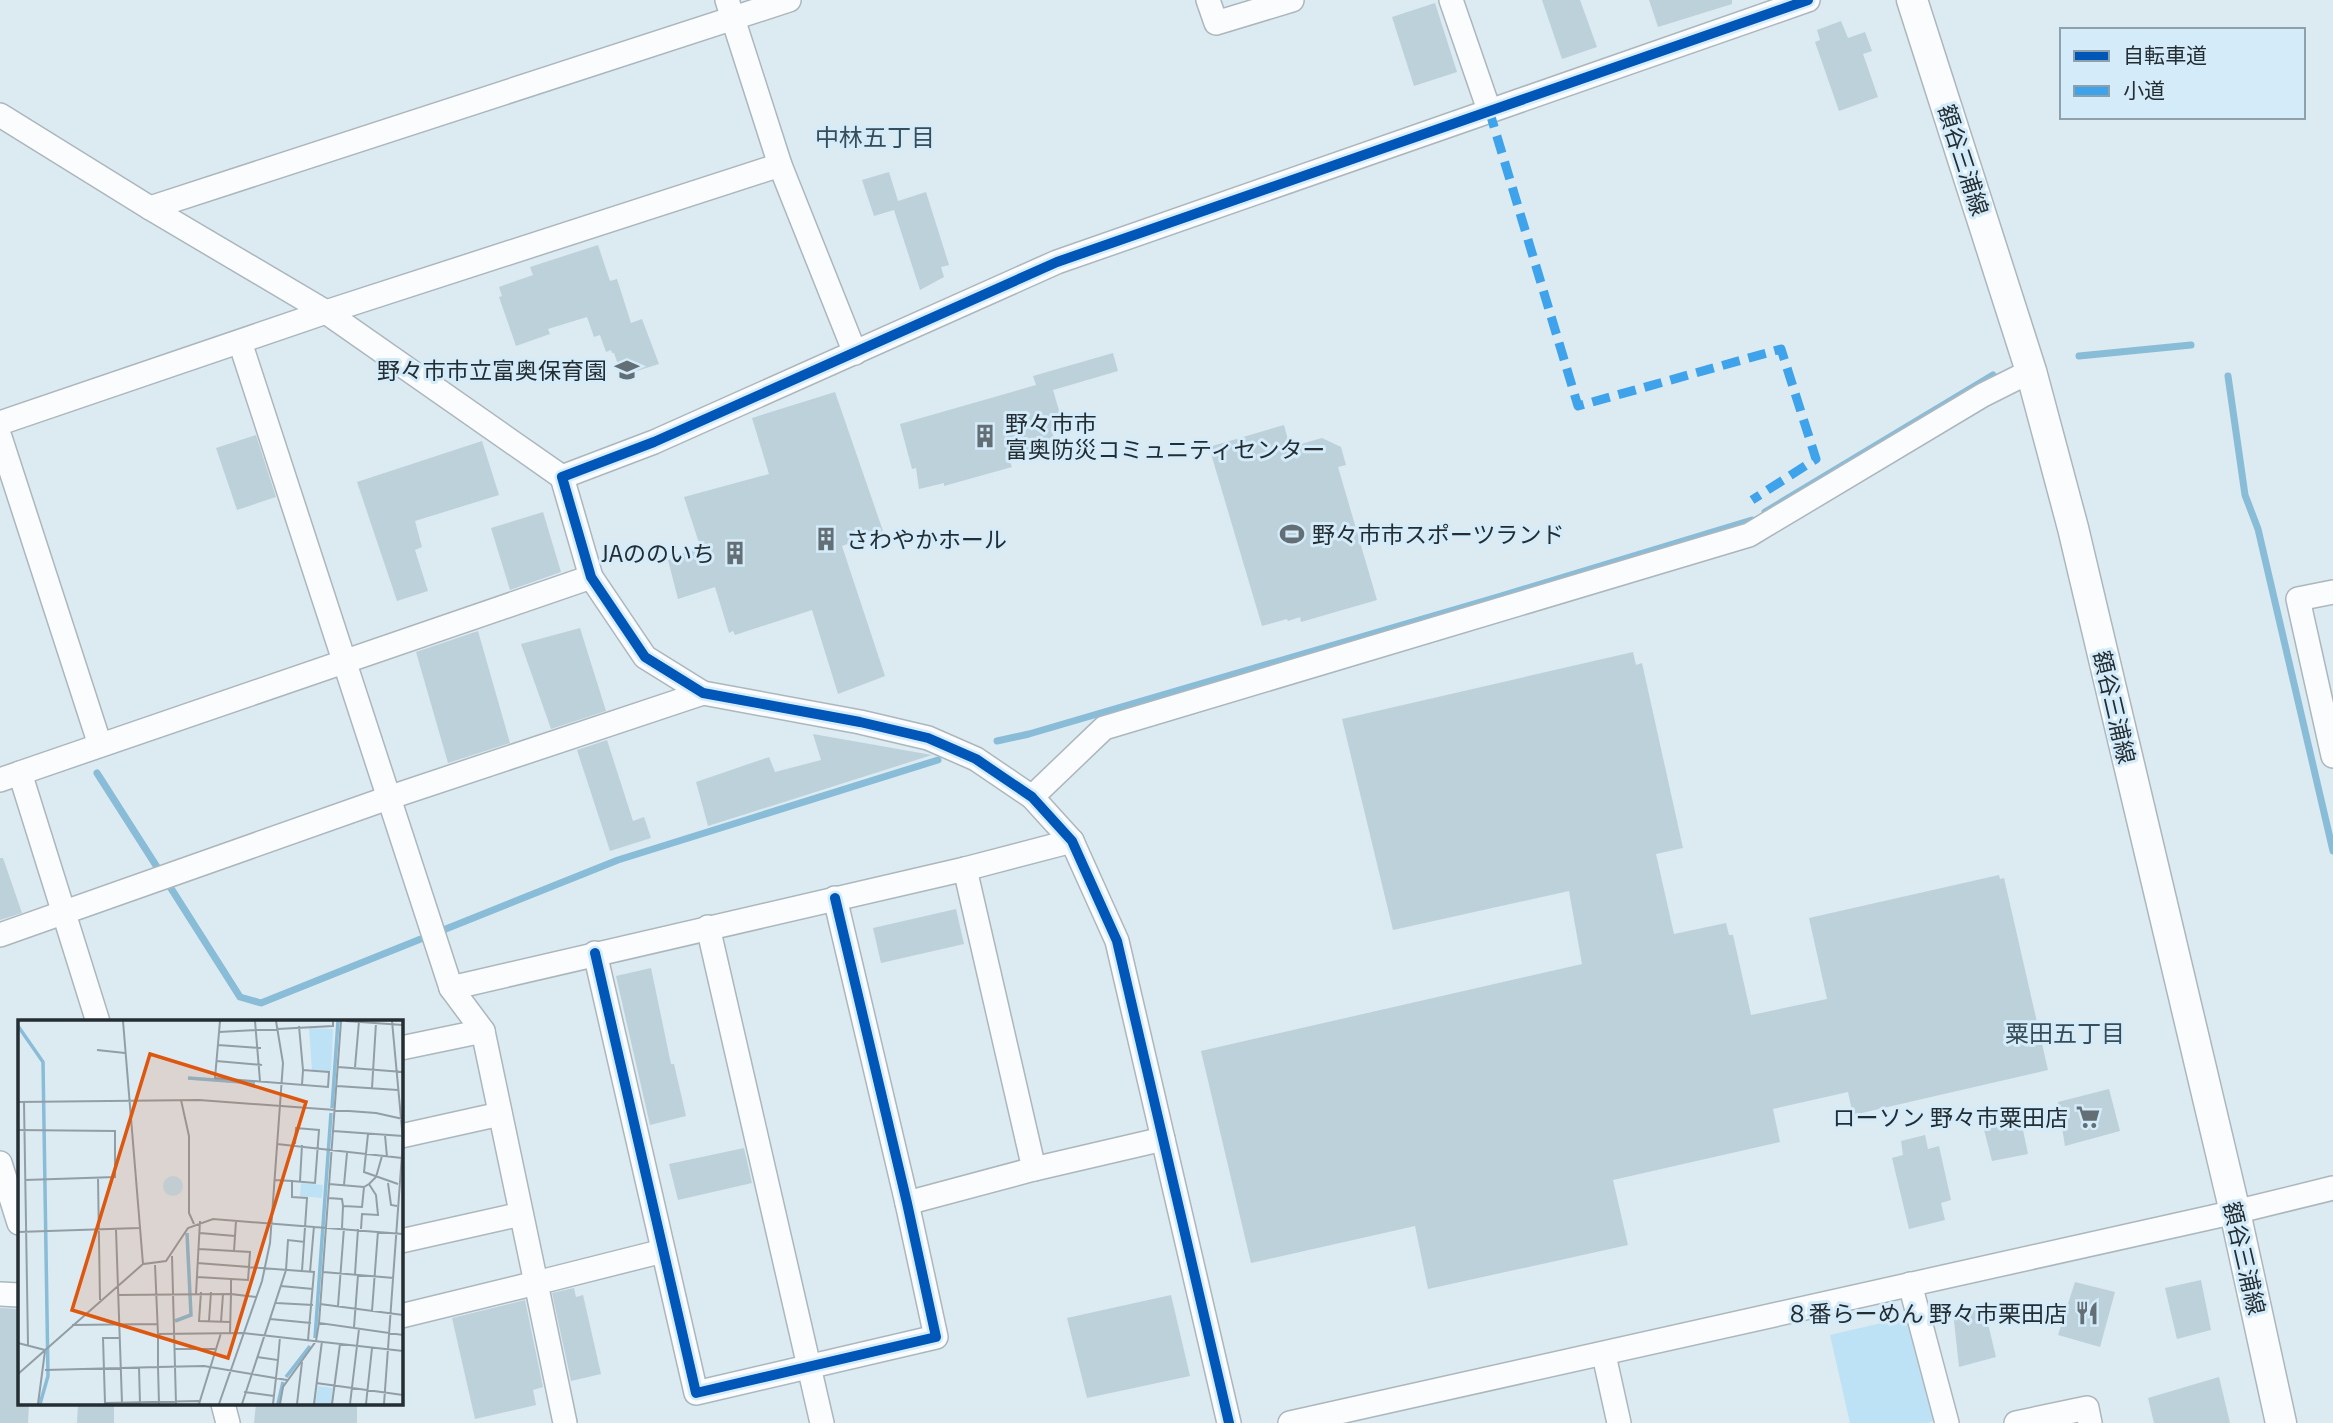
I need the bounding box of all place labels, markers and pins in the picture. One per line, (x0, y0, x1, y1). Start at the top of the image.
place label: 野々市市立富奥保育園 (377, 356, 607, 384)
school or university icon: 野々市市立富奥保育園 (613, 356, 641, 384)
place label: 野々市市 富奥防災コミュニティセンター (1005, 409, 1326, 463)
building icon: 野々市市 富奥防災コミュニティセンター (971, 422, 999, 450)
sports icon: 野々市市スポーツランド (1278, 520, 1306, 548)
place label: 野々市市スポーツランド (1312, 520, 1565, 548)
building icon: さわやかホール (812, 525, 840, 553)
place label: さわやかホール (846, 525, 1007, 553)
place label: JAののいち (601, 539, 715, 567)
building icon: JAののいち (721, 539, 749, 567)
place label: ローソン 野々市粟田店 (1833, 1103, 2068, 1131)
supermarket icon: ローソン 野々市粟田店 (2074, 1103, 2102, 1131)
place label: ８番らーめん 野々市栗田店 (1786, 1299, 2067, 1327)
restaurant icon: ８番らーめん 野々市栗田店 (2073, 1299, 2101, 1327)

